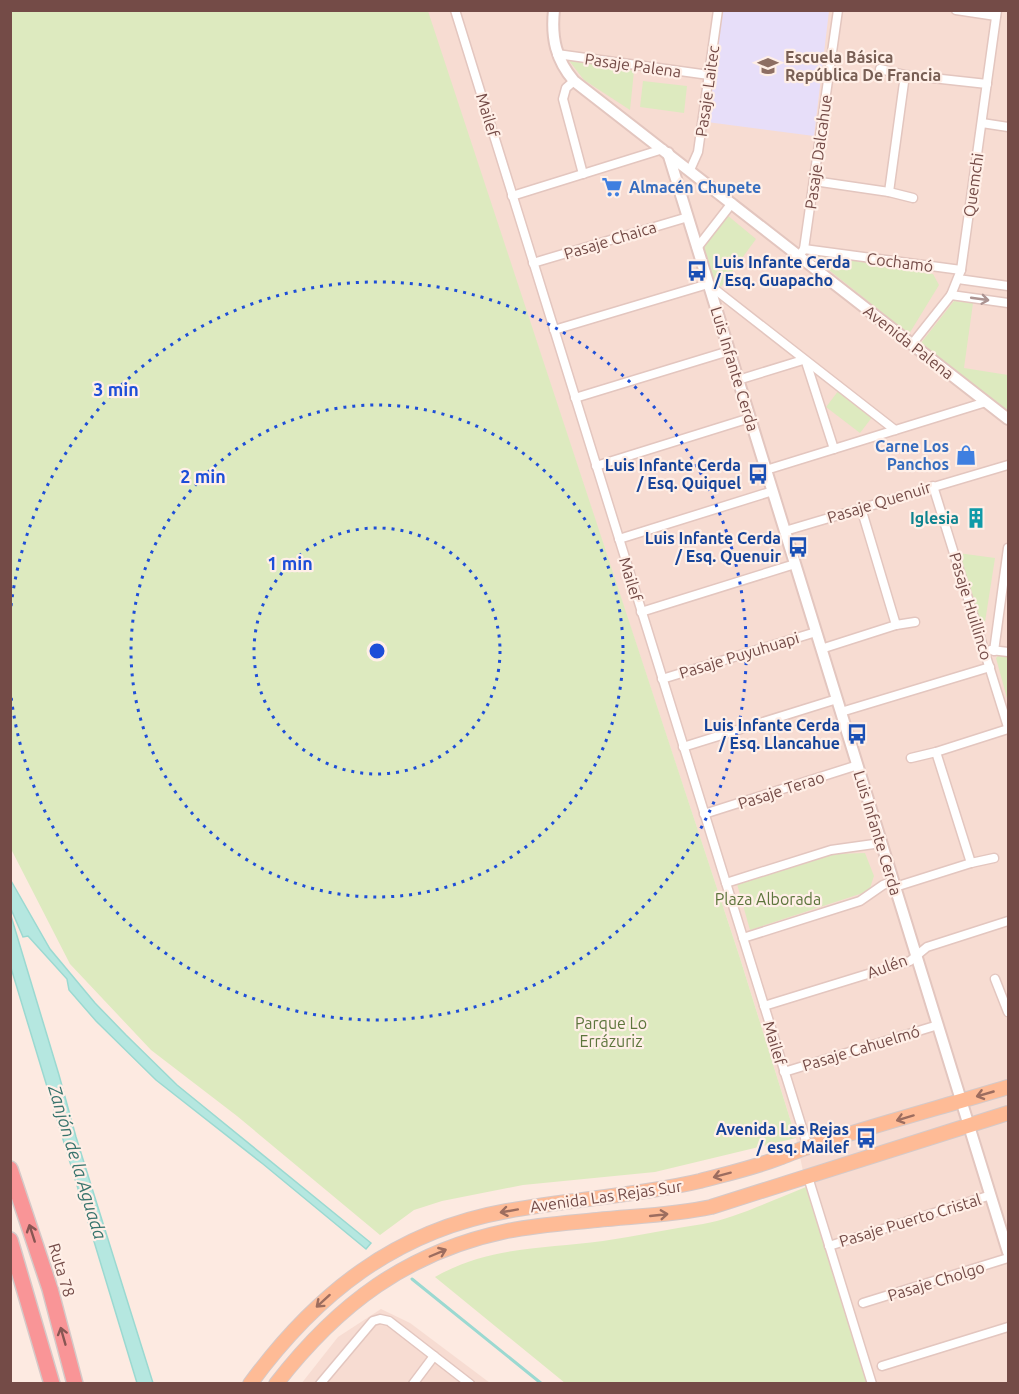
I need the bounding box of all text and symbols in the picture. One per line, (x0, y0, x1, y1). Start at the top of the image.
street label: Pasaje Laitec (692, 44, 722, 138)
place label: Escuela Básica República De Francia (785, 48, 941, 84)
street label: Pasaje Palena (584, 49, 682, 81)
school or university icon: Escuela Básica República De Francia (756, 54, 780, 78)
street label: Mailef (473, 91, 503, 140)
street label: Pasaje Dalcahue (801, 93, 835, 211)
street label: Quemchi (960, 152, 986, 218)
supermarket icon: Almacén Chupete (600, 175, 624, 199)
place label: Almacén Chupete (629, 178, 761, 196)
street label: Pasaje Chaica (562, 217, 658, 263)
street label: Cochamó (866, 249, 934, 275)
place label: Luis Infante Cerda / Esq. Guapacho (713, 253, 850, 289)
bus stop icon: Luis Infante Cerda / Esq. Guapacho (685, 259, 709, 283)
one-way arrow (969, 293, 989, 304)
street label: Avenida Palena (860, 301, 958, 383)
street label: Luis Infante Cerda (707, 304, 763, 434)
text: 3 min (93, 379, 139, 399)
place label: Carne Los Panchos (875, 437, 949, 473)
shop icon: Carne Los Panchos (954, 443, 978, 467)
place label: Luis Infante Cerda / Esq. Quiquel (605, 456, 741, 492)
bus stop icon: Luis Infante Cerda / Esq. Quiquel (746, 462, 770, 486)
text: 2 min (180, 466, 226, 486)
street label: Pasaje Quenuir (825, 478, 933, 526)
building icon: Iglesia (964, 506, 988, 530)
place label: Iglesia (910, 509, 959, 527)
place label: Luis Infante Cerda / Esq. Quenuir (645, 529, 781, 565)
bus stop icon: Luis Infante Cerda / Esq. Quenuir (786, 535, 810, 559)
street label: Pasaje Huillinco (946, 550, 996, 662)
text: 1 min (267, 553, 313, 573)
street label: Mailef (616, 555, 646, 604)
street label: Pasaje Puyuhuapi (677, 628, 801, 682)
centre of rings (367, 641, 387, 661)
place label: Luis Infante Cerda / Esq. Llancahue (704, 716, 840, 752)
bus stop icon: Luis Infante Cerda / Esq. Llancahue (845, 722, 869, 746)
street label: Pasaje Terao (736, 768, 826, 812)
street label: Luis Infante Cerda (850, 768, 906, 898)
park label: Plaza Alborada (715, 890, 821, 908)
street label: Aulén (864, 950, 910, 982)
park label: Parque Lo Errázuriz (575, 1014, 647, 1050)
street label: Mailef (760, 1019, 790, 1068)
street label: Pasaje Cahuelmó (800, 1022, 922, 1074)
water label: Zanjón de la Aguada (45, 1082, 111, 1242)
one-way arrow (976, 1089, 995, 1100)
one-way arrow (896, 1113, 915, 1124)
place label: Avenida Las Rejas / esq. Mailef (716, 1120, 849, 1156)
bus stop icon: Avenida Las Rejas / esq. Mailef (854, 1126, 878, 1150)
one-way arrow (713, 1170, 732, 1181)
street label: Avenida Las Rejas Sur (529, 1176, 683, 1216)
street label: Pasaje Puerto Cristal (837, 1190, 983, 1250)
one-way arrow (500, 1205, 519, 1216)
one-way arrow (649, 1210, 669, 1221)
one-way arrow (25, 1224, 36, 1243)
street label: Ruta 78 (45, 1241, 79, 1299)
one-way arrow (429, 1246, 447, 1258)
street label: Pasaje Cholgo (885, 1258, 987, 1304)
one-way arrow (315, 1294, 330, 1308)
one-way arrow (57, 1327, 68, 1346)

